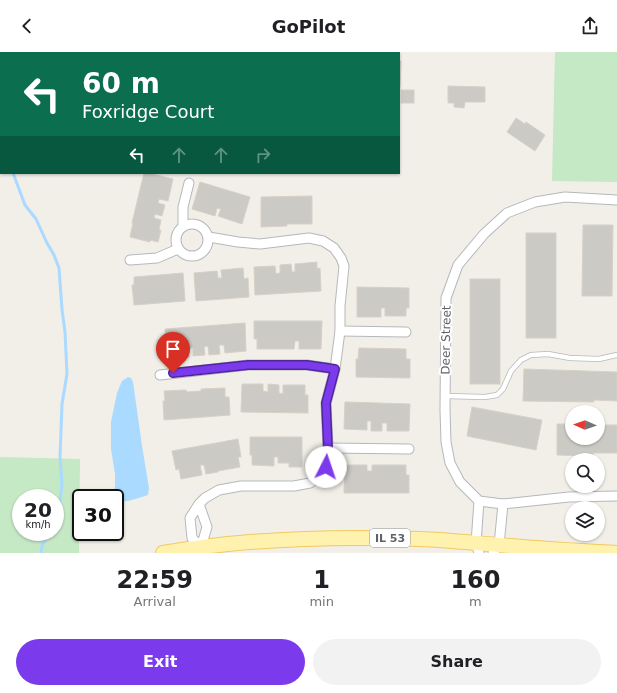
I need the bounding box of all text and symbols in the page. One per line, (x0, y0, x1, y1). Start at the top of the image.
icon: back (16, 15, 38, 37)
icon: share (579, 15, 601, 37)
text: GoPilot (272, 16, 345, 37)
text: 60 m (82, 67, 160, 100)
icon: left (16, 68, 68, 120)
text: Foxridge Court (82, 101, 214, 122)
icon: left (126, 144, 148, 166)
icon: ahead (168, 144, 190, 166)
icon: ahead (210, 144, 232, 166)
icon: right (252, 144, 274, 166)
street label: Deer Street (438, 305, 454, 375)
pin (156, 332, 190, 373)
icon: arrive (162, 338, 184, 360)
north arrow (565, 405, 605, 445)
map controls (565, 405, 605, 541)
position arrow (305, 446, 347, 488)
button: search (565, 453, 605, 493)
speed limit sign: 30 (72, 489, 124, 541)
text: 20 (24, 498, 52, 522)
button: layers (565, 501, 605, 541)
text: km/h (25, 519, 51, 530)
road number: IL 53 (370, 529, 410, 547)
text: 22:59 (116, 566, 193, 594)
text: 1 (313, 566, 330, 594)
text: 160 (450, 566, 500, 594)
text: Arrival (134, 594, 176, 609)
text: min (309, 594, 334, 609)
text: m (469, 594, 482, 609)
button: Exit (16, 639, 305, 685)
button: Share (313, 639, 601, 685)

